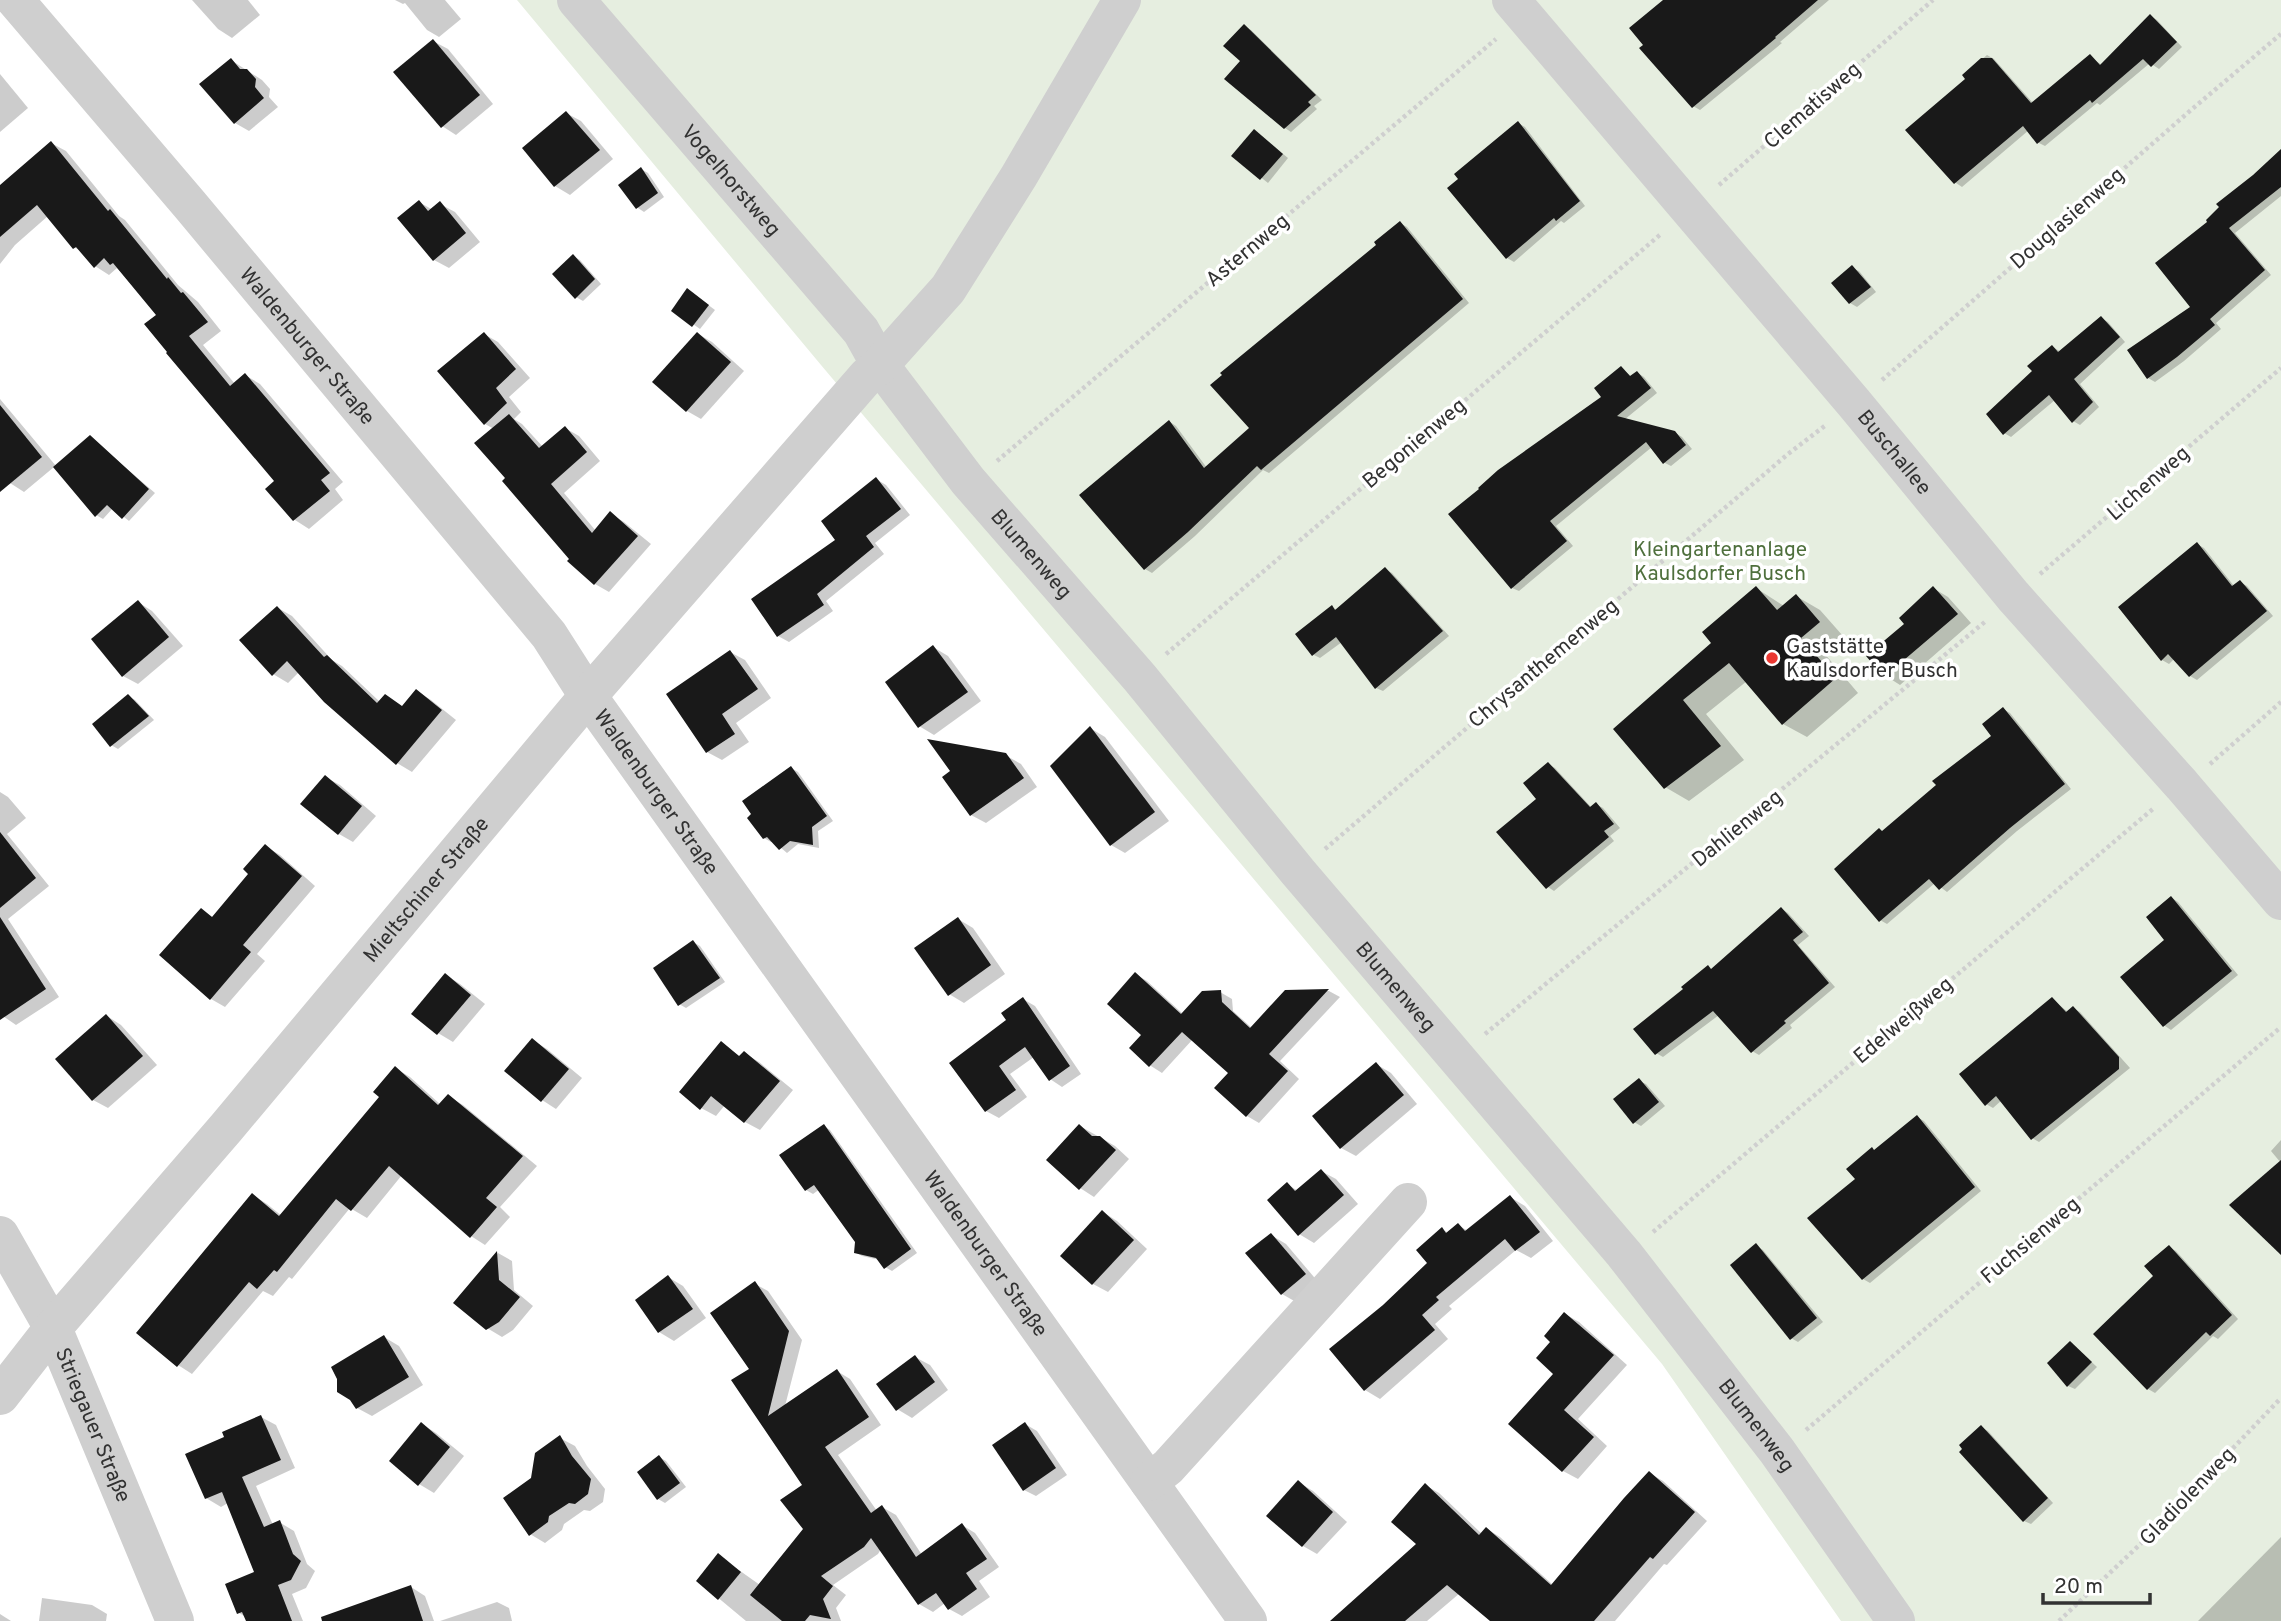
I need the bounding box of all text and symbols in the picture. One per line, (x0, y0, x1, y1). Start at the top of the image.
street label: Clematisweg (1759, 57, 1867, 156)
street label: Vogelhorstweg (674, 120, 786, 243)
street label: Douglasienweg (2005, 162, 2131, 276)
street label: Asternweg (1201, 208, 1295, 294)
street label: Waldenburger Straße (233, 262, 380, 431)
street label: Begonienweg (1357, 393, 1473, 495)
street label: Buschallee (1850, 405, 1936, 501)
street label: Lichenweg (2102, 441, 2196, 527)
street label: Blumenweg (984, 504, 1077, 605)
park label: Kleingartenanlage Kaulsdorfer Busch (1633, 537, 1807, 588)
street label: Chrysanthemenweg (1463, 593, 1625, 735)
place label: Gaststätte Kaulsdorfer Busch (1786, 634, 1958, 685)
marker: Gaststätte Kaulsdorfer Busch (1764, 650, 1780, 666)
street label: Waldenburger Straße (587, 704, 724, 881)
street label: Dahlienweg (1687, 784, 1789, 874)
street label: Mieltschiner Straße (358, 812, 496, 969)
street label: Blumenweg (1349, 937, 1441, 1039)
street label: Edelweißweg (1849, 972, 1959, 1071)
street label: Waldenburger Straße (916, 1166, 1053, 1343)
street label: Fuchsienweg (1976, 1192, 2086, 1291)
street label: Striegauer Straße (48, 1344, 136, 1507)
street label: Blumenweg (1711, 1374, 1800, 1478)
street label: Gladiolenweg (2134, 1442, 2242, 1552)
scale bar (2043, 1562, 2150, 1606)
text: 20 m (2054, 1574, 2103, 1601)

